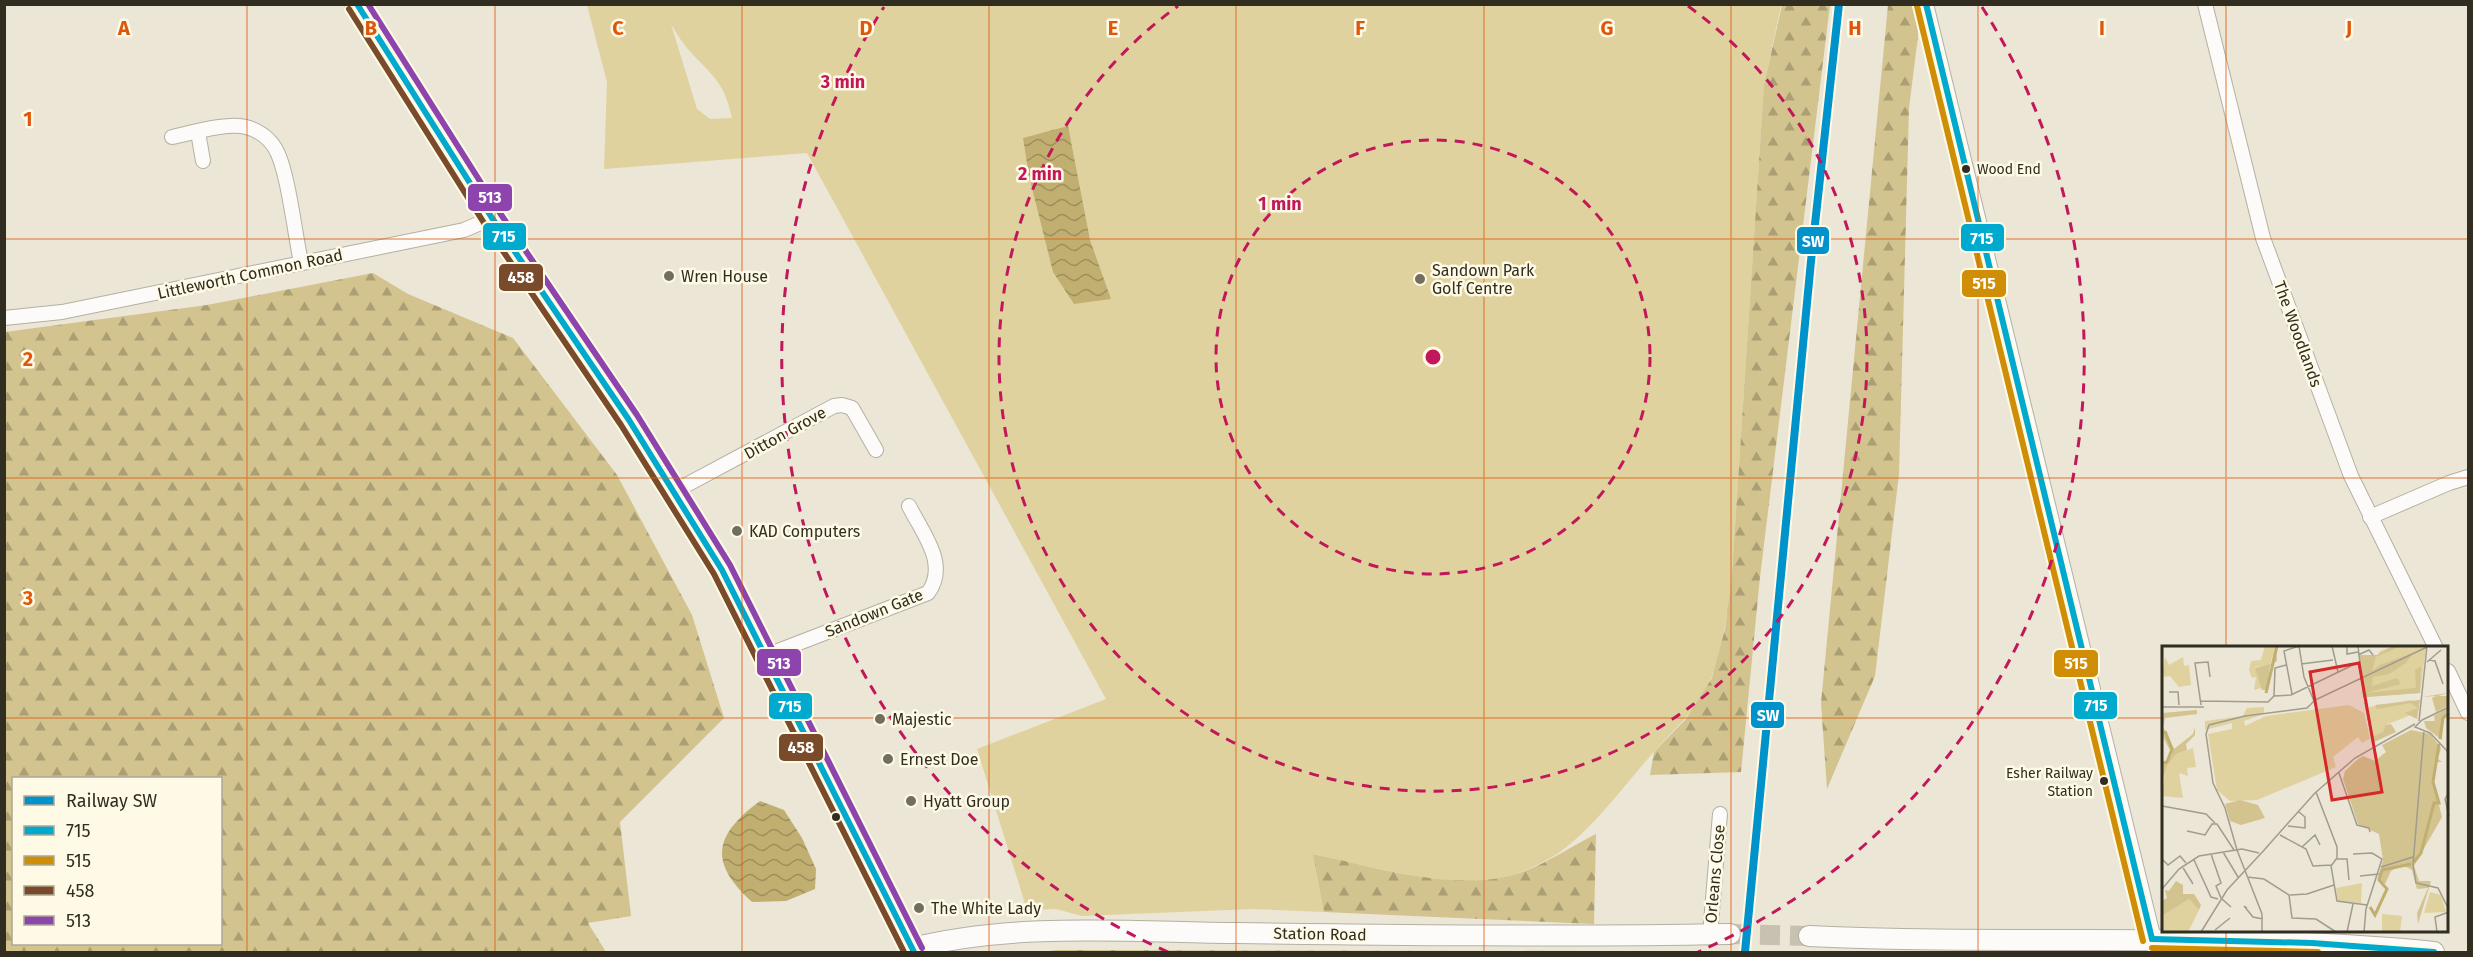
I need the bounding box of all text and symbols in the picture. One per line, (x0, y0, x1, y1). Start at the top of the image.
text: A (117, 16, 131, 40)
text: B (365, 16, 377, 40)
text: C (612, 16, 624, 40)
text: D (859, 16, 873, 40)
text: E (1108, 16, 1118, 40)
text: F (1355, 16, 1365, 40)
text: G (1601, 16, 1613, 40)
text: H (1848, 16, 1862, 40)
text: I (2099, 16, 2105, 40)
text: J (2345, 16, 2352, 40)
text: 3 min (820, 71, 865, 93)
text: 1 (23, 107, 33, 131)
place label: Wood End (1977, 161, 2041, 178)
text: 2 min (1018, 163, 1062, 185)
marker: Wood End (1960, 163, 1972, 175)
line badge: 513 (467, 183, 513, 212)
text: 513 (478, 188, 502, 207)
text: 1 min (1258, 193, 1302, 215)
line badge: 715 (482, 222, 527, 251)
line badge: 715 (1960, 223, 2005, 252)
line badge: SW (1796, 226, 1830, 255)
text: 715 (492, 227, 516, 246)
text: 715 (1970, 229, 1994, 248)
text: SW (1802, 232, 1825, 251)
street label: Littleworth Common Road (156, 245, 344, 303)
place label: Sandown Park Golf Centre (1432, 261, 1535, 298)
line badge: 458 (498, 263, 544, 292)
place label: Wren House (681, 267, 768, 286)
text: 458 (508, 268, 534, 287)
marker: Wren House (662, 269, 676, 283)
line badge: 515 (1961, 269, 2007, 298)
marker: Sandown Park Golf Centre (1413, 272, 1427, 286)
text: 515 (1972, 274, 1996, 293)
street label: The Woodlands (2270, 278, 2326, 390)
text: 2 (23, 347, 33, 371)
centre of rings (1423, 347, 1443, 367)
street label: Ditton Grove (741, 403, 829, 463)
place label: KAD Computers (749, 522, 860, 541)
marker: KAD Computers (730, 524, 744, 538)
street label: Sandown Gate (822, 585, 926, 641)
text: 3 (22, 586, 33, 610)
inset map (2162, 646, 2449, 933)
line badge: 513 (756, 648, 802, 677)
line badge: 515 (2053, 649, 2099, 678)
text: 513 (767, 654, 791, 673)
text: 515 (2064, 654, 2088, 673)
line badge: 715 (2073, 691, 2118, 720)
line badge: 715 (768, 692, 813, 720)
text: 715 (2084, 696, 2108, 715)
text: 715 (778, 697, 802, 716)
line badge: SW (1750, 701, 1785, 729)
text: SW (1757, 706, 1780, 725)
place label: Majestic (892, 710, 952, 729)
marker: Majestic (873, 712, 887, 726)
line badge: 458 (778, 733, 824, 762)
text: 458 (788, 738, 814, 757)
place label: Ernest Doe (900, 750, 979, 769)
marker: Ernest Doe (881, 752, 895, 766)
place label: Esher Railway Station (2006, 765, 2093, 800)
marker: Esher Railway Station (2098, 775, 2110, 787)
legend (12, 777, 222, 945)
text: Railway SW (66, 790, 157, 812)
place label: Hyatt Group (923, 792, 1010, 811)
marker: Hyatt Group (904, 794, 918, 808)
unlabelled marker (830, 811, 842, 823)
text: 715 (66, 820, 90, 842)
street label: Orleans Close (1701, 824, 1729, 924)
text: 515 (66, 850, 91, 872)
text: 458 (66, 880, 94, 902)
place label: The White Lady (931, 899, 1041, 918)
marker: The White Lady (912, 901, 926, 915)
text: 513 (66, 910, 91, 932)
street label: Station Road (1273, 924, 1367, 944)

